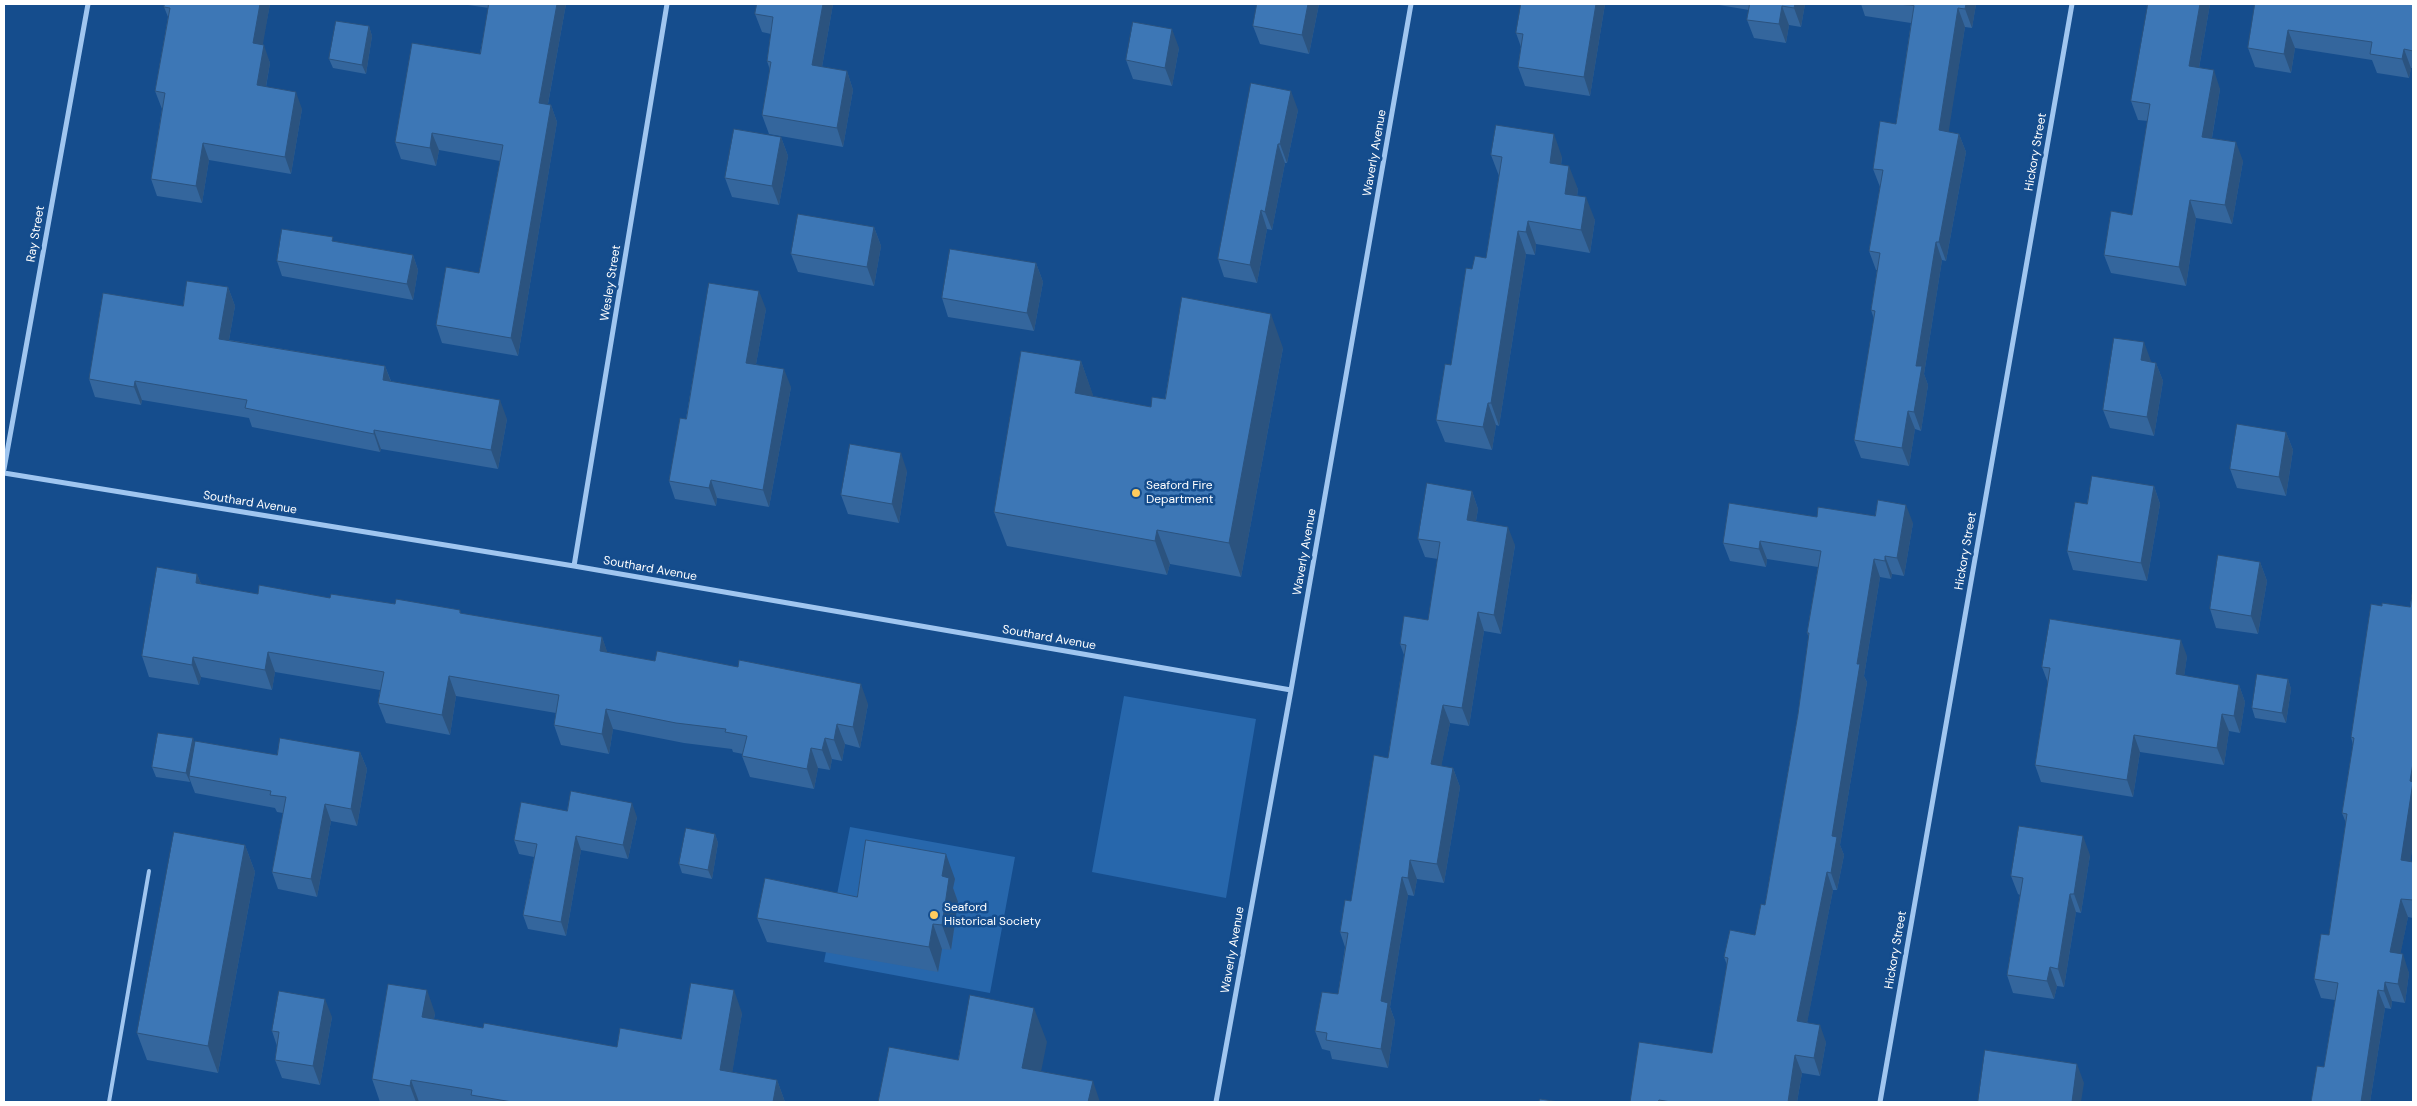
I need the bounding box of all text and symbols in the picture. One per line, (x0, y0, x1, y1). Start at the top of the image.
street label: Waverly Avenue (1360, 108, 1390, 198)
street label: Hickory Street (2022, 112, 2050, 192)
street label: Ray Street (24, 205, 48, 263)
street label: Wesley Street (598, 244, 624, 322)
place label: Seaford Fire Department (1146, 479, 1213, 507)
marker: Seaford Fire Department (1130, 487, 1142, 499)
street label: Southard Avenue (202, 488, 298, 518)
street label: Waverly Avenue (1290, 507, 1320, 597)
street label: Hickory Street (1952, 511, 1980, 591)
street label: Southard Avenue (602, 554, 698, 584)
street label: Southard Avenue (1001, 623, 1097, 653)
place label: Seaford Historical Society (944, 901, 1041, 929)
street label: Waverly Avenue (1218, 905, 1248, 995)
marker: Seaford Historical Society (928, 909, 940, 921)
street label: Hickory Street (1882, 910, 1910, 990)

